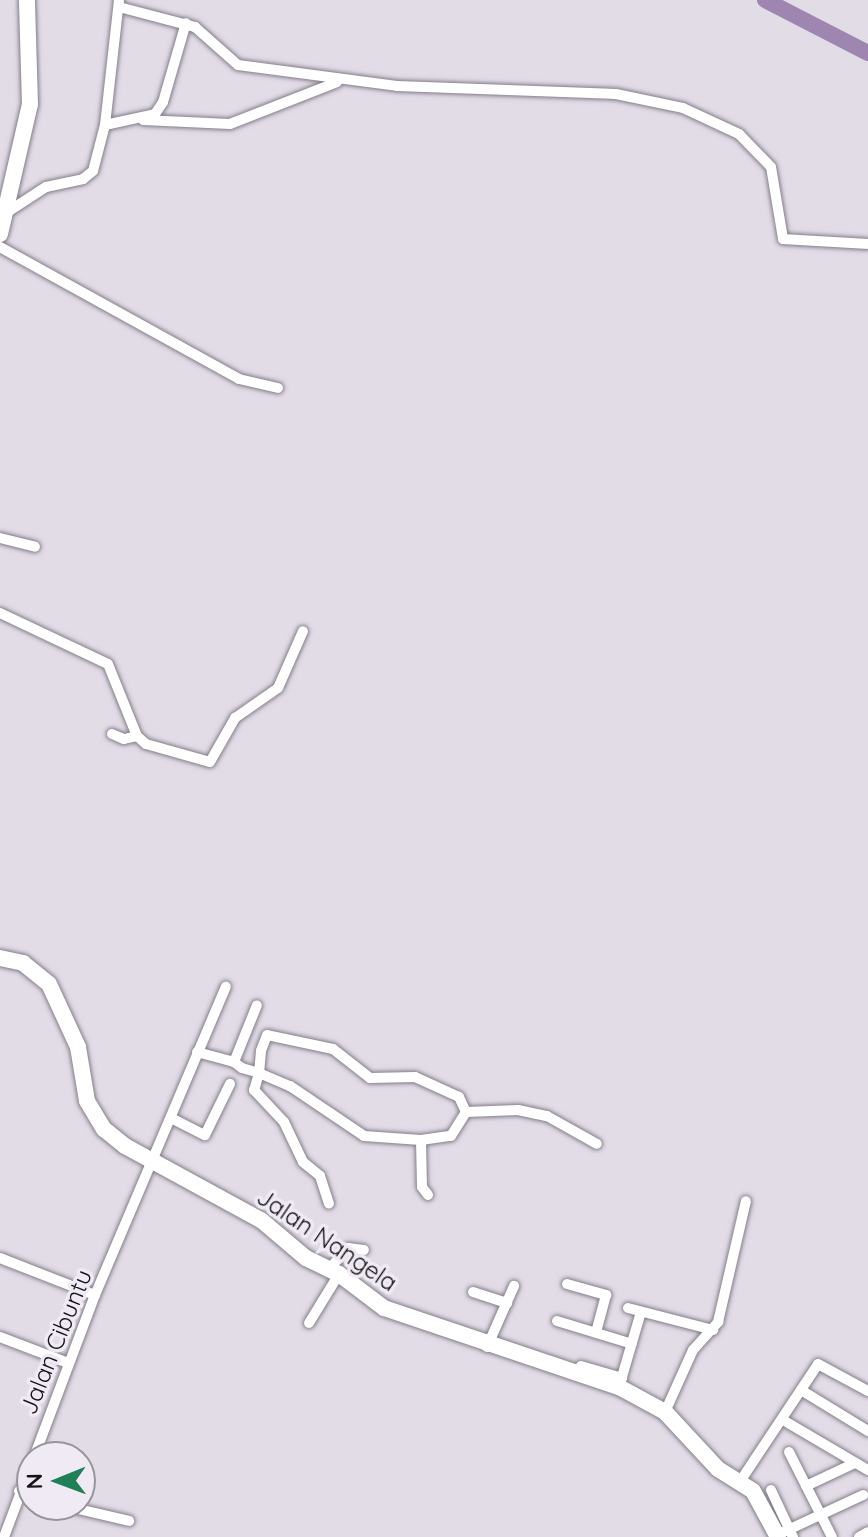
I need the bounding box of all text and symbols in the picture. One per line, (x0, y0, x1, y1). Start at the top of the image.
street label: Jalan Nangela (251, 1183, 403, 1297)
street label: Jalan Cibuntu (14, 1265, 98, 1419)
north arrow (16, 1441, 96, 1521)
text: N (20, 1473, 48, 1490)

